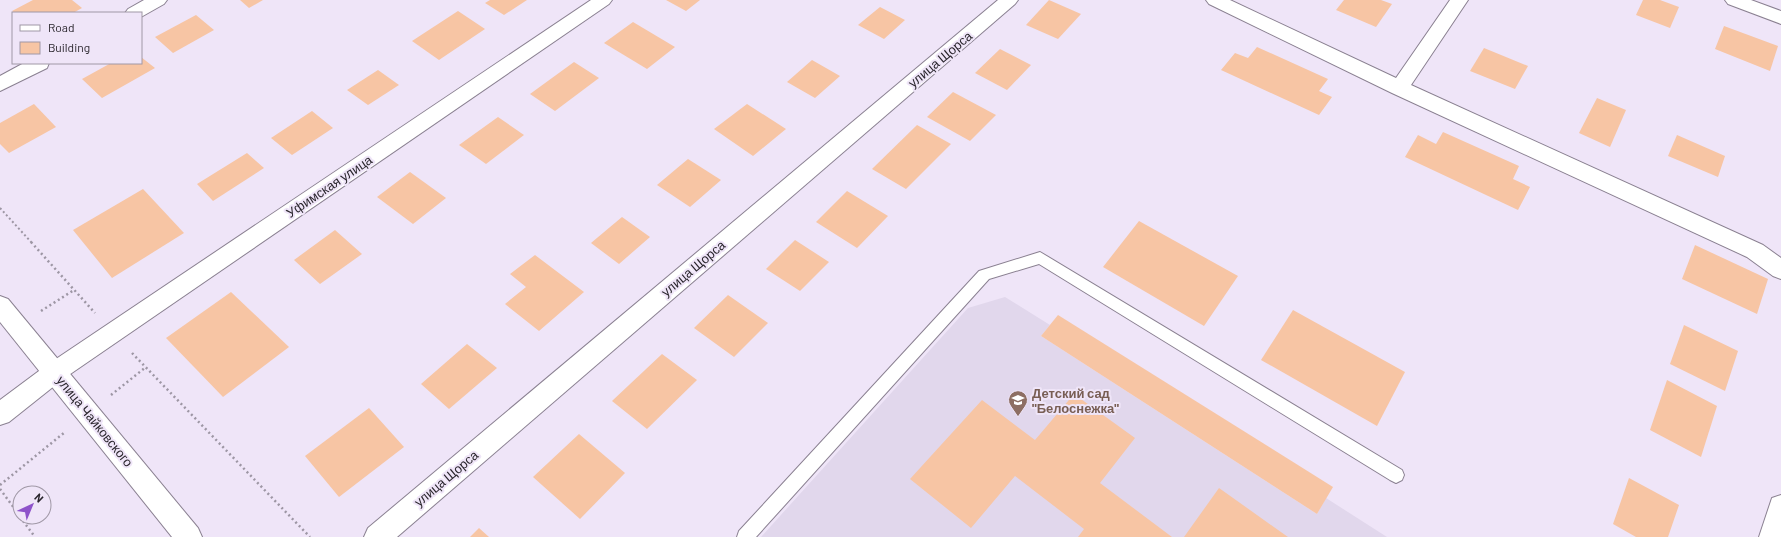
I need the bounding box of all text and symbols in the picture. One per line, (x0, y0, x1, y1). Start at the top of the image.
legend (12, 12, 142, 64)
text: Road (48, 20, 75, 34)
street label: улица Щорса (905, 27, 976, 90)
text: Building (48, 40, 90, 54)
street label: Уфимская улица (283, 151, 376, 221)
street label: улица Щорса (658, 236, 729, 299)
street label: улица Чайковского (53, 372, 137, 470)
place label: Детский сад "Белоснежка" (1032, 385, 1119, 416)
school or university icon: Детский сад "Белоснежка" (1007, 389, 1029, 417)
street label: улица Щорса (411, 446, 482, 509)
north arrow (12, 485, 52, 525)
text: N (32, 490, 46, 505)

